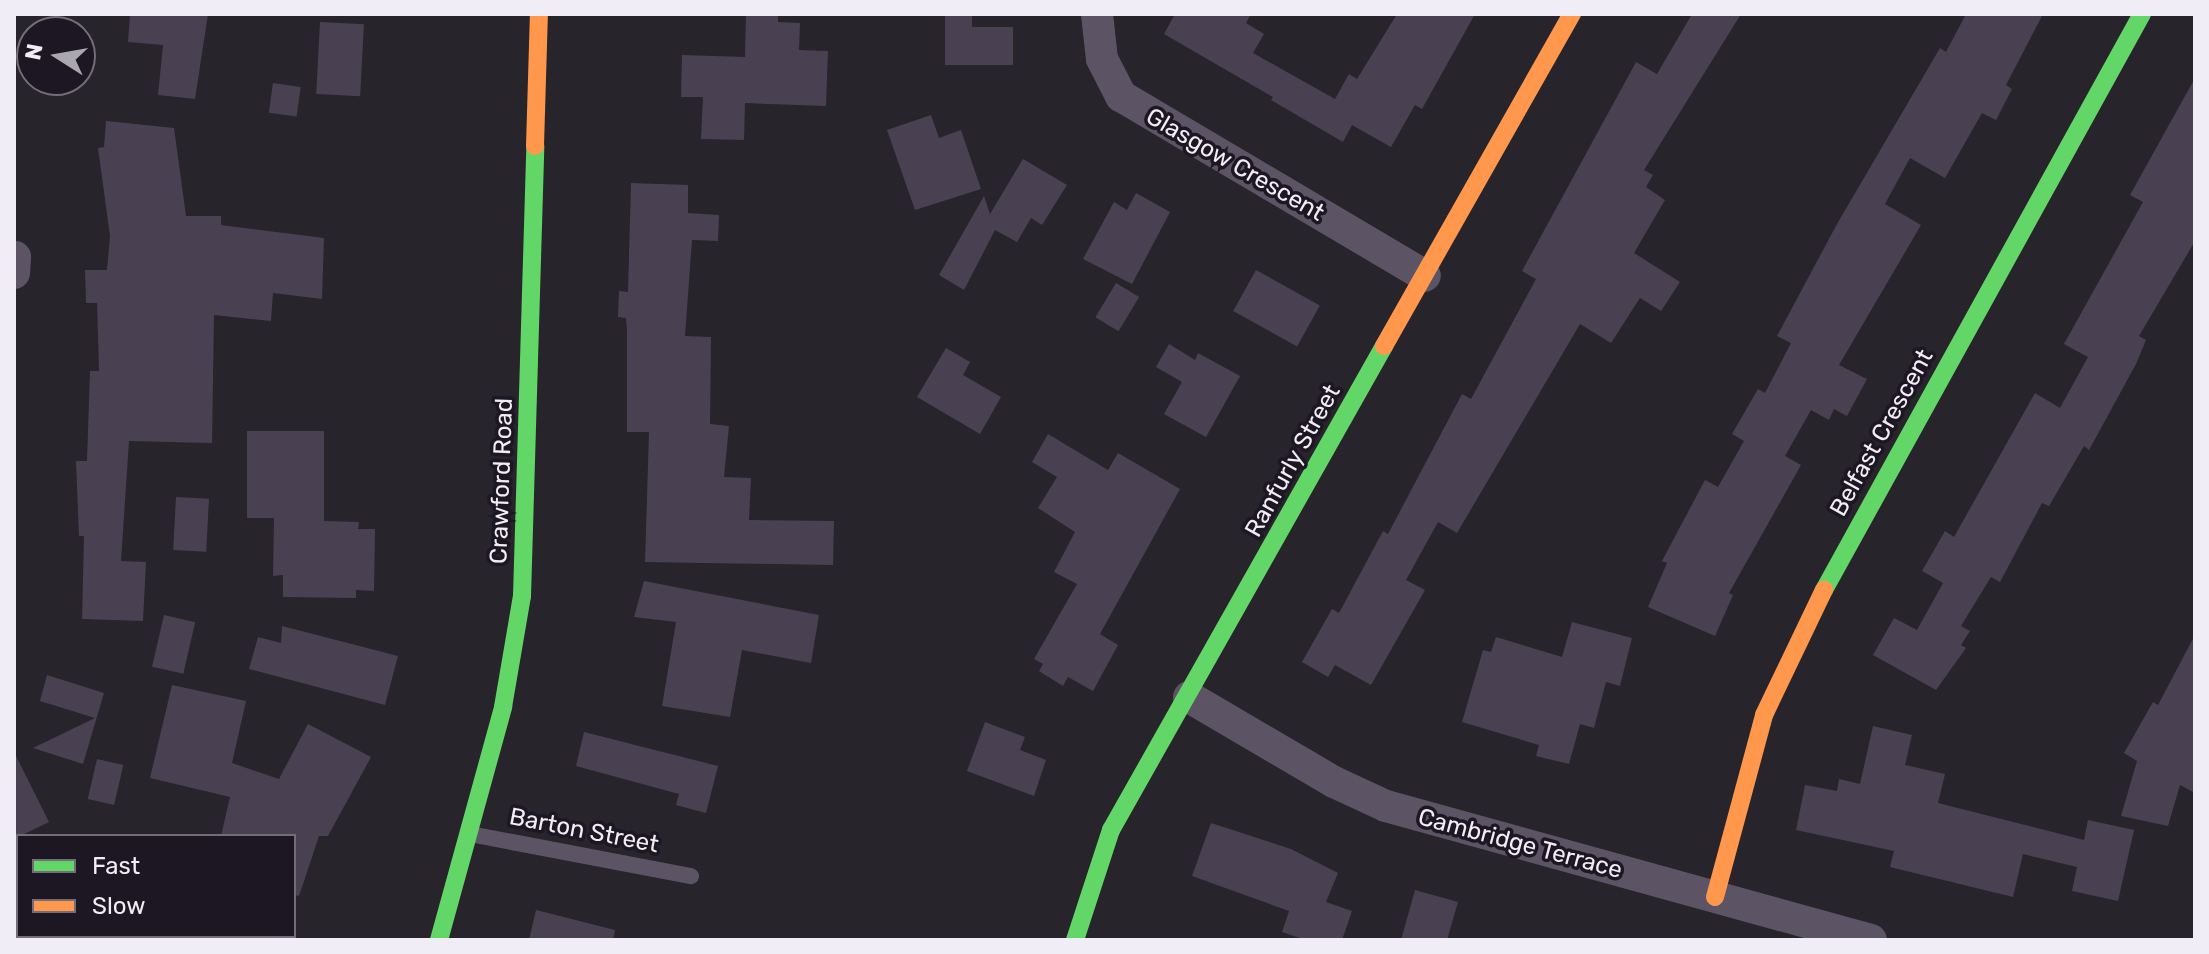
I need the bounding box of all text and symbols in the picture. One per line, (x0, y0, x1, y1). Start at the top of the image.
north arrow (16, 16, 96, 96)
text: N (19, 41, 49, 62)
street label: Glasgow Crescent (1141, 102, 1329, 228)
street label: Belfast Crescent (1824, 345, 1940, 521)
street label: Ranfurly Street (1239, 379, 1347, 543)
street label: Crawford Road (485, 398, 519, 564)
street label: Barton Street (507, 802, 661, 860)
street label: Cambridge Terrace (1415, 803, 1625, 885)
legend (16, 834, 296, 938)
text: Fast (92, 852, 140, 880)
text: Slow (92, 892, 145, 920)

